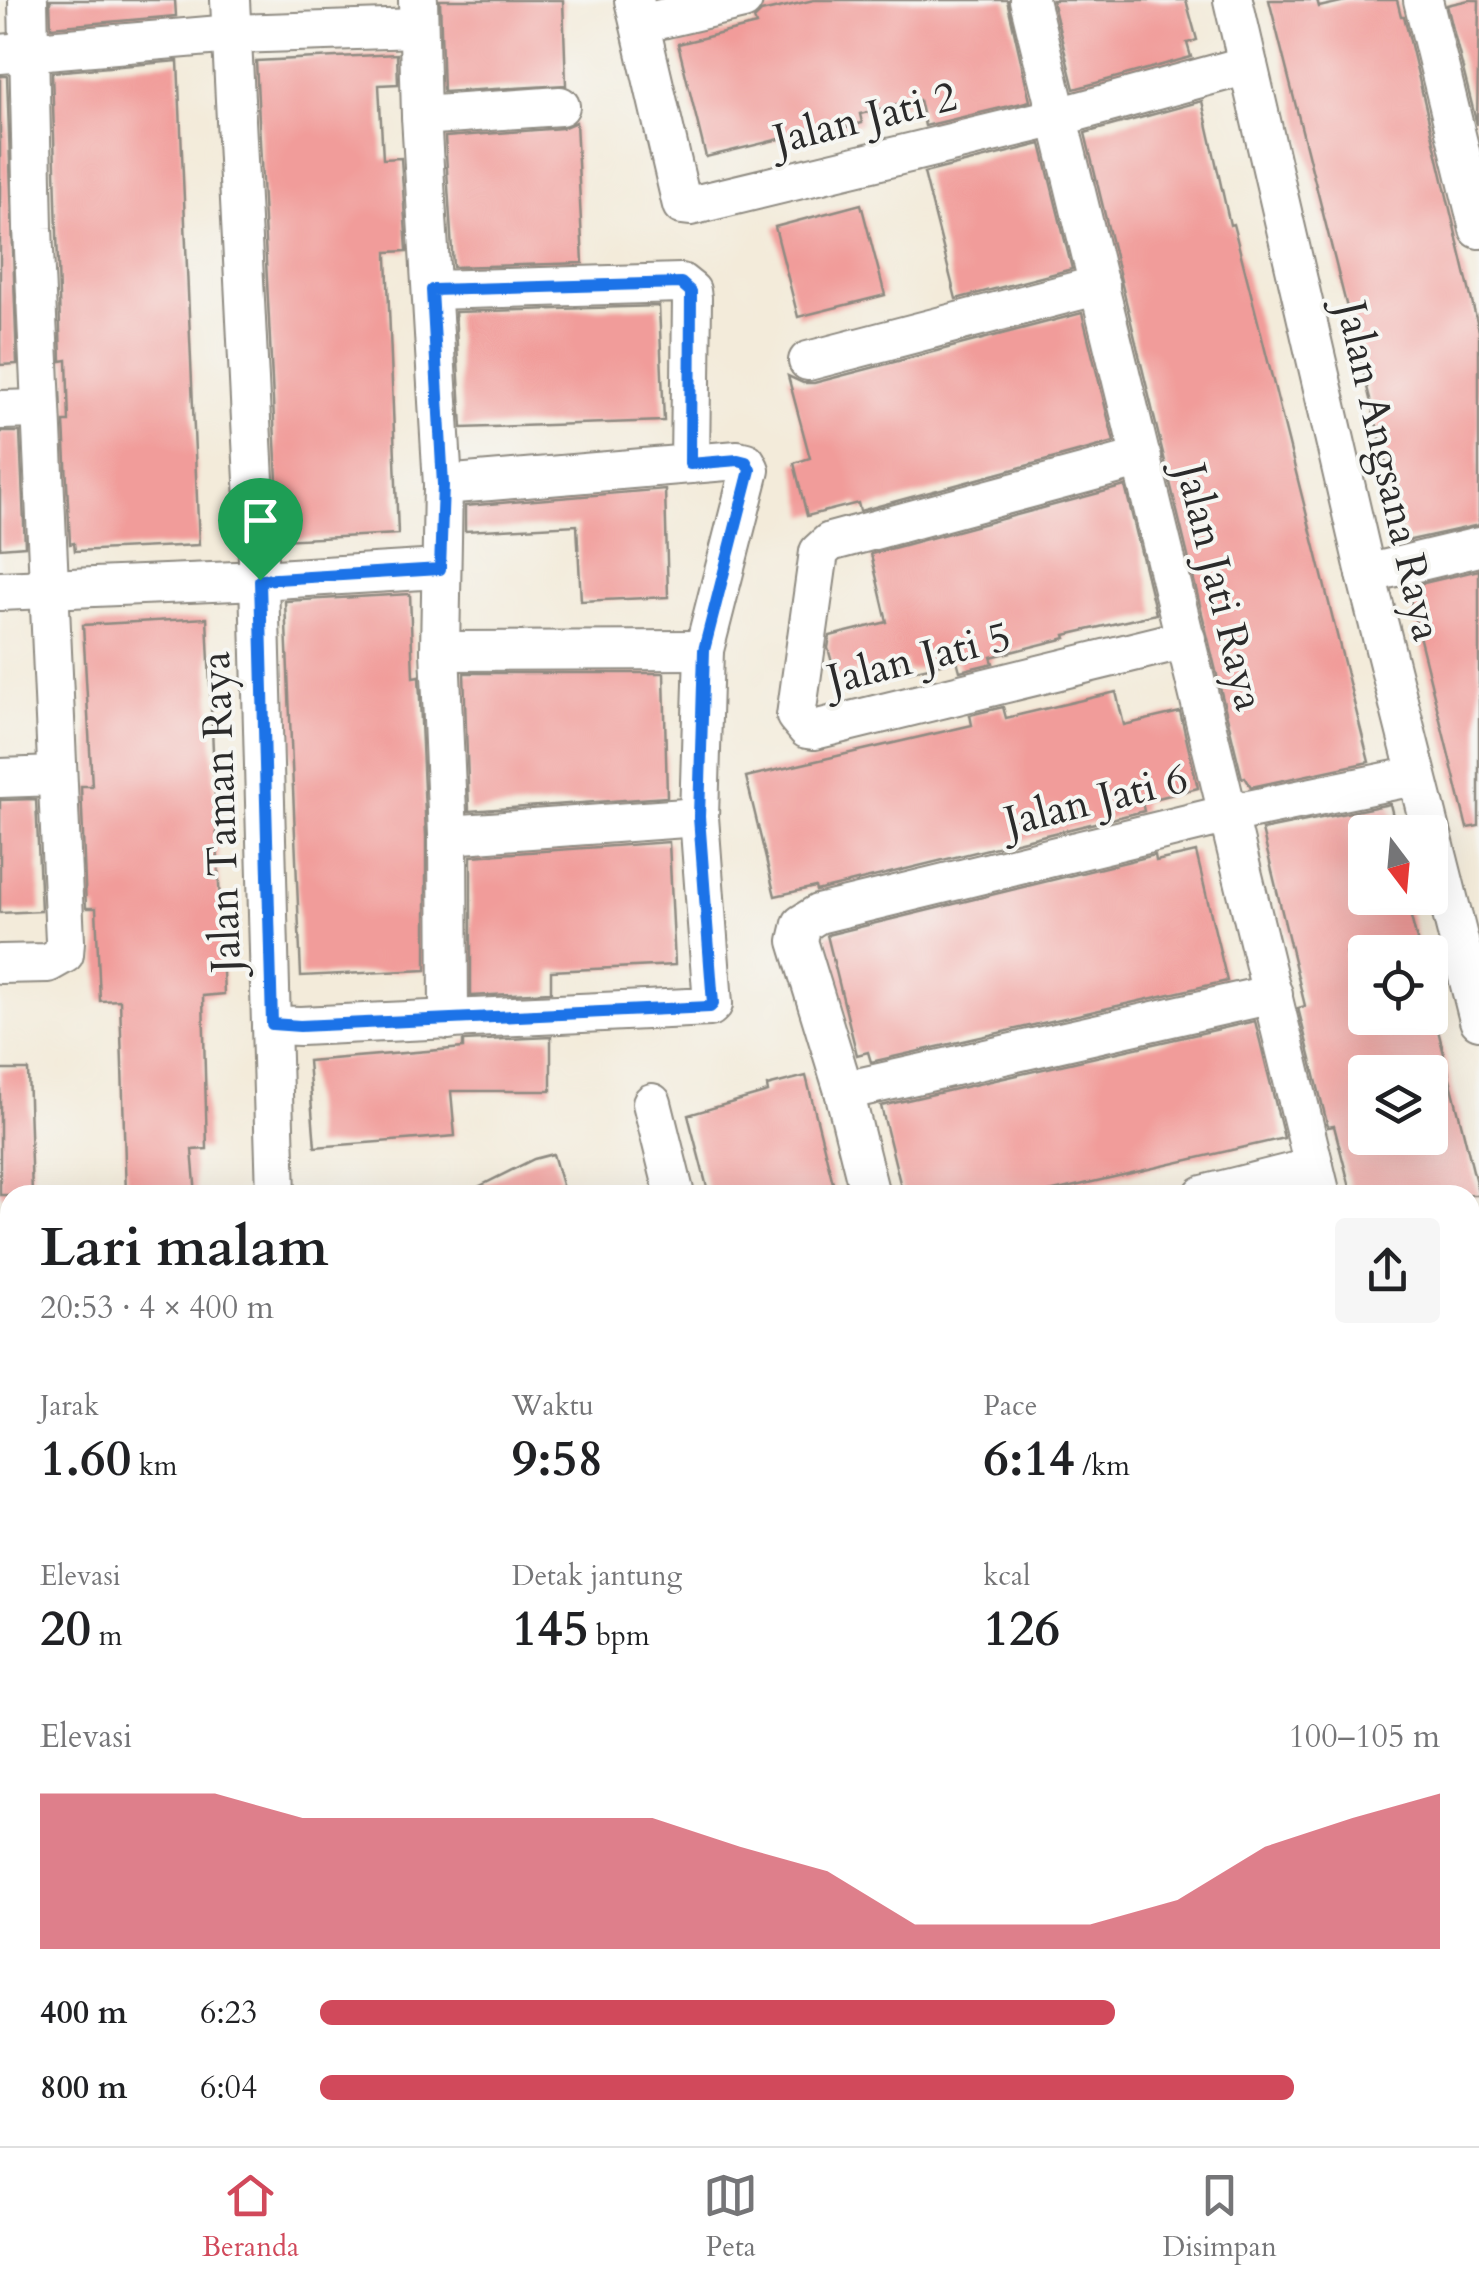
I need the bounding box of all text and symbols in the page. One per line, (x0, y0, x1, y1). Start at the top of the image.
street label: Jalan Jati 2 (762, 68, 962, 170)
street label: Jalan Angsana Raya (1321, 290, 1456, 646)
street label: Jalan Jati Raya (1160, 452, 1278, 716)
pin (218, 478, 303, 581)
icon: arrive (233, 493, 288, 548)
street label: Jalan Jati 5 (816, 608, 1016, 710)
street label: Jalan Taman Raya (187, 650, 255, 980)
street label: Jalan Jati 6 (993, 750, 1193, 852)
north arrow (1348, 815, 1448, 915)
map controls (1348, 815, 1448, 1155)
button: locate (1348, 935, 1448, 1035)
button: layers (1348, 1055, 1448, 1155)
text: Lari malam (40, 1211, 328, 1285)
button: share (1335, 1218, 1440, 1323)
text: 20:53 · 4 × 400 m (40, 1286, 274, 1330)
text: Jarak (40, 1387, 99, 1425)
text: Waktu (512, 1387, 594, 1425)
text: Pace (983, 1387, 1037, 1425)
text: 1.60 (40, 1425, 131, 1493)
text: 9:58 (512, 1425, 603, 1493)
text: 6:14 (983, 1425, 1075, 1493)
text: km (131, 1447, 178, 1485)
text: /km (1075, 1447, 1130, 1485)
text: Elevasi (40, 1557, 121, 1595)
text: Detak jantung (512, 1557, 682, 1595)
text: kcal (983, 1557, 1030, 1595)
text: 20 (40, 1595, 91, 1663)
text: 145 (512, 1595, 589, 1663)
text: 126 (983, 1595, 1060, 1663)
text: m (91, 1617, 122, 1655)
text: bpm (589, 1617, 650, 1655)
text: Elevasi (40, 1715, 132, 1759)
text: 100–105 m (1288, 1715, 1440, 1759)
text: 400 m (40, 1991, 127, 2035)
text: 6:23 (200, 1991, 257, 2035)
text: 800 m (40, 2066, 127, 2110)
text: 6:04 (200, 2066, 257, 2110)
tab: Beranda (202, 2168, 299, 2266)
tab: Peta (703, 2168, 758, 2266)
tab: Disimpan (1162, 2168, 1277, 2266)

